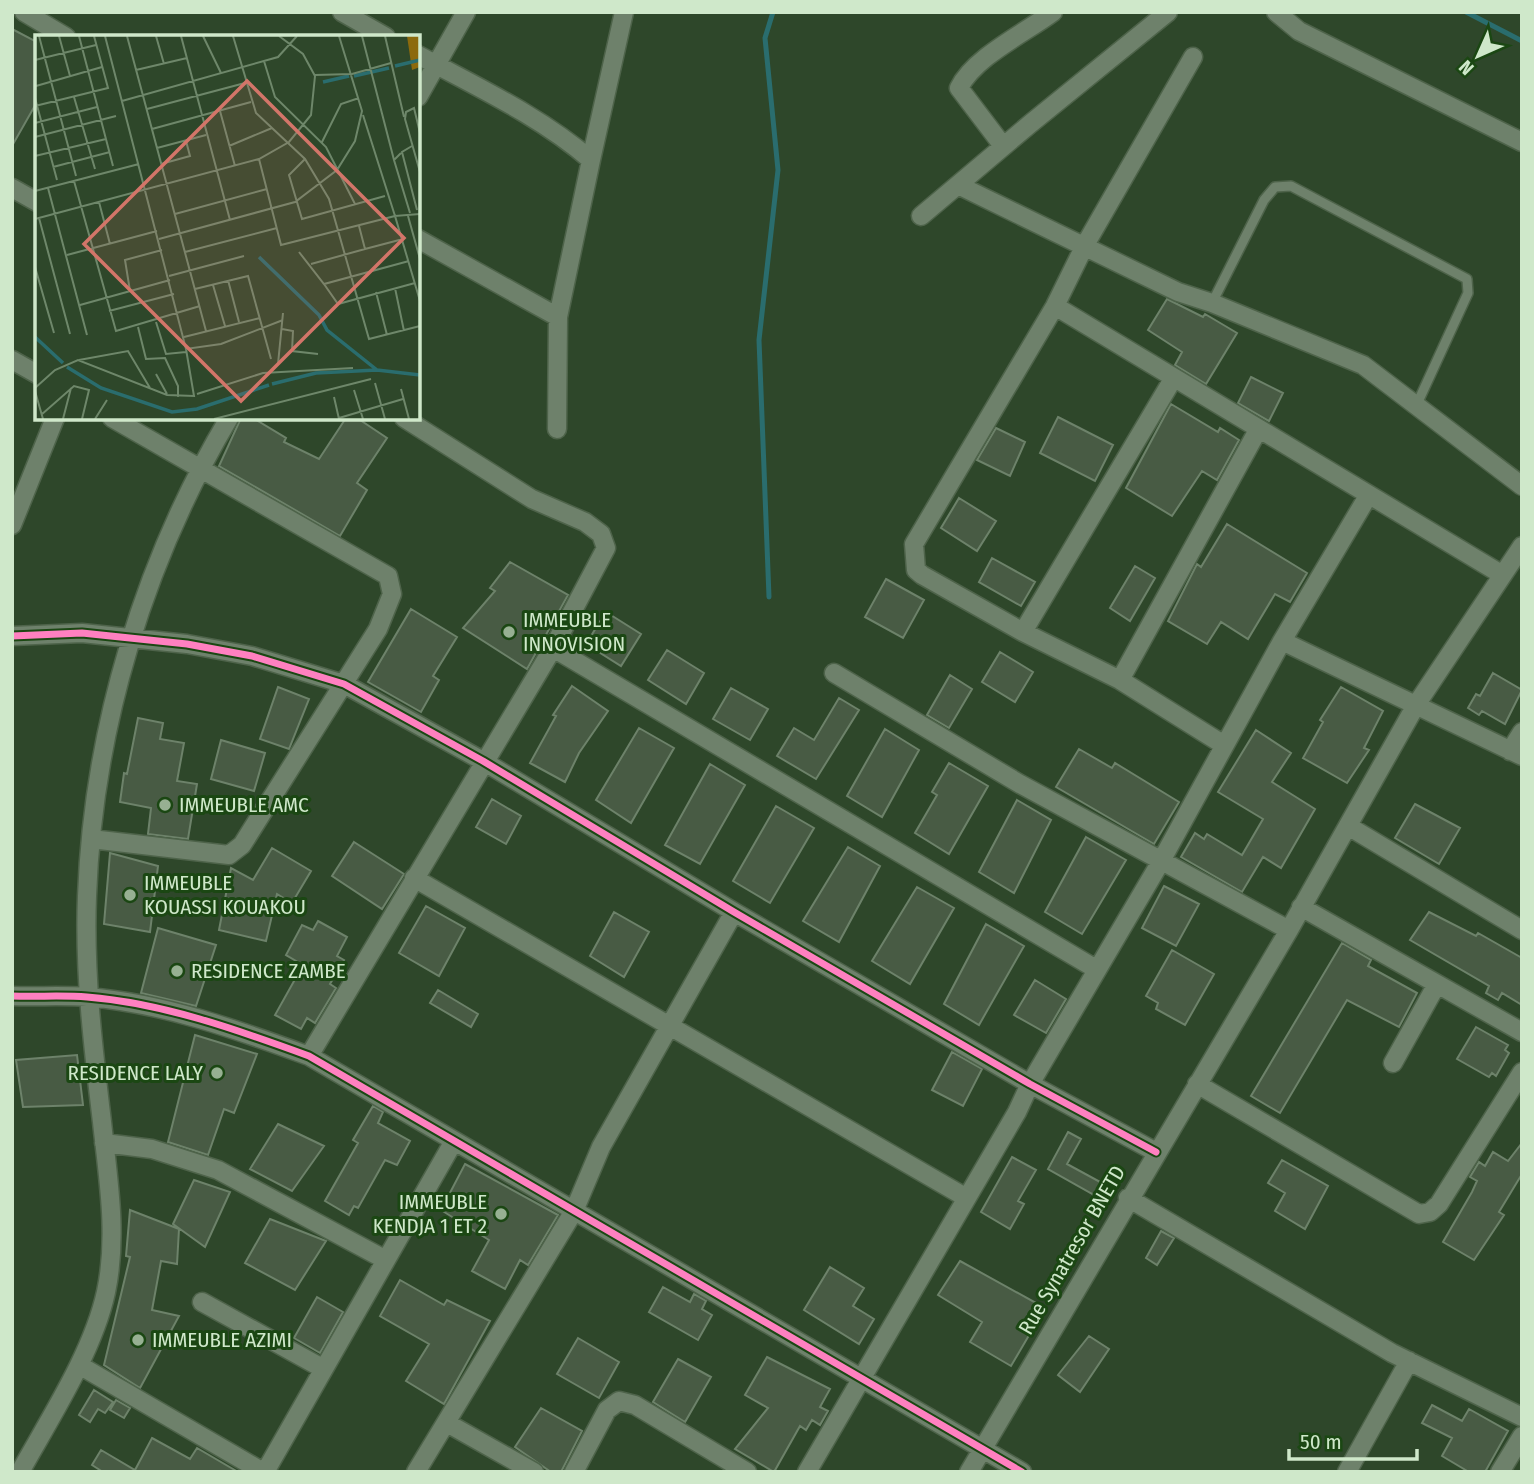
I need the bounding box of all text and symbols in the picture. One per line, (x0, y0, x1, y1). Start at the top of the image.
north arrow (1443, 21, 1513, 91)
inset map (35, 35, 420, 420)
text: N (1454, 56, 1478, 80)
place label: IMMEUBLE INNOVISION (523, 607, 625, 657)
marker: IMMEUBLE INNOVISION (501, 624, 517, 640)
place label: IMMEUBLE AMC (179, 792, 309, 818)
marker: IMMEUBLE AMC (157, 797, 173, 813)
place label: IMMEUBLE KOUASSI KOUAKOU (144, 870, 306, 920)
marker: IMMEUBLE KOUASSI KOUAKOU (122, 887, 138, 903)
place label: RESIDENCE ZAMBE (191, 958, 346, 984)
marker: RESIDENCE ZAMBE (169, 963, 185, 979)
place label: RESIDENCE LALY (68, 1060, 204, 1086)
marker: RESIDENCE LALY (209, 1065, 225, 1081)
street label: Rue Synatresor BNETD (1013, 1161, 1131, 1339)
place label: IMMEUBLE KENDJA 1 ET 2 (373, 1189, 487, 1239)
marker: IMMEUBLE KENDJA 1 ET 2 (493, 1206, 509, 1222)
place label: IMMEUBLE AZIMI (152, 1327, 292, 1353)
marker: IMMEUBLE AZIMI (130, 1332, 146, 1348)
scale bar (1289, 1418, 1417, 1462)
text: 50 m (1300, 1429, 1342, 1455)

